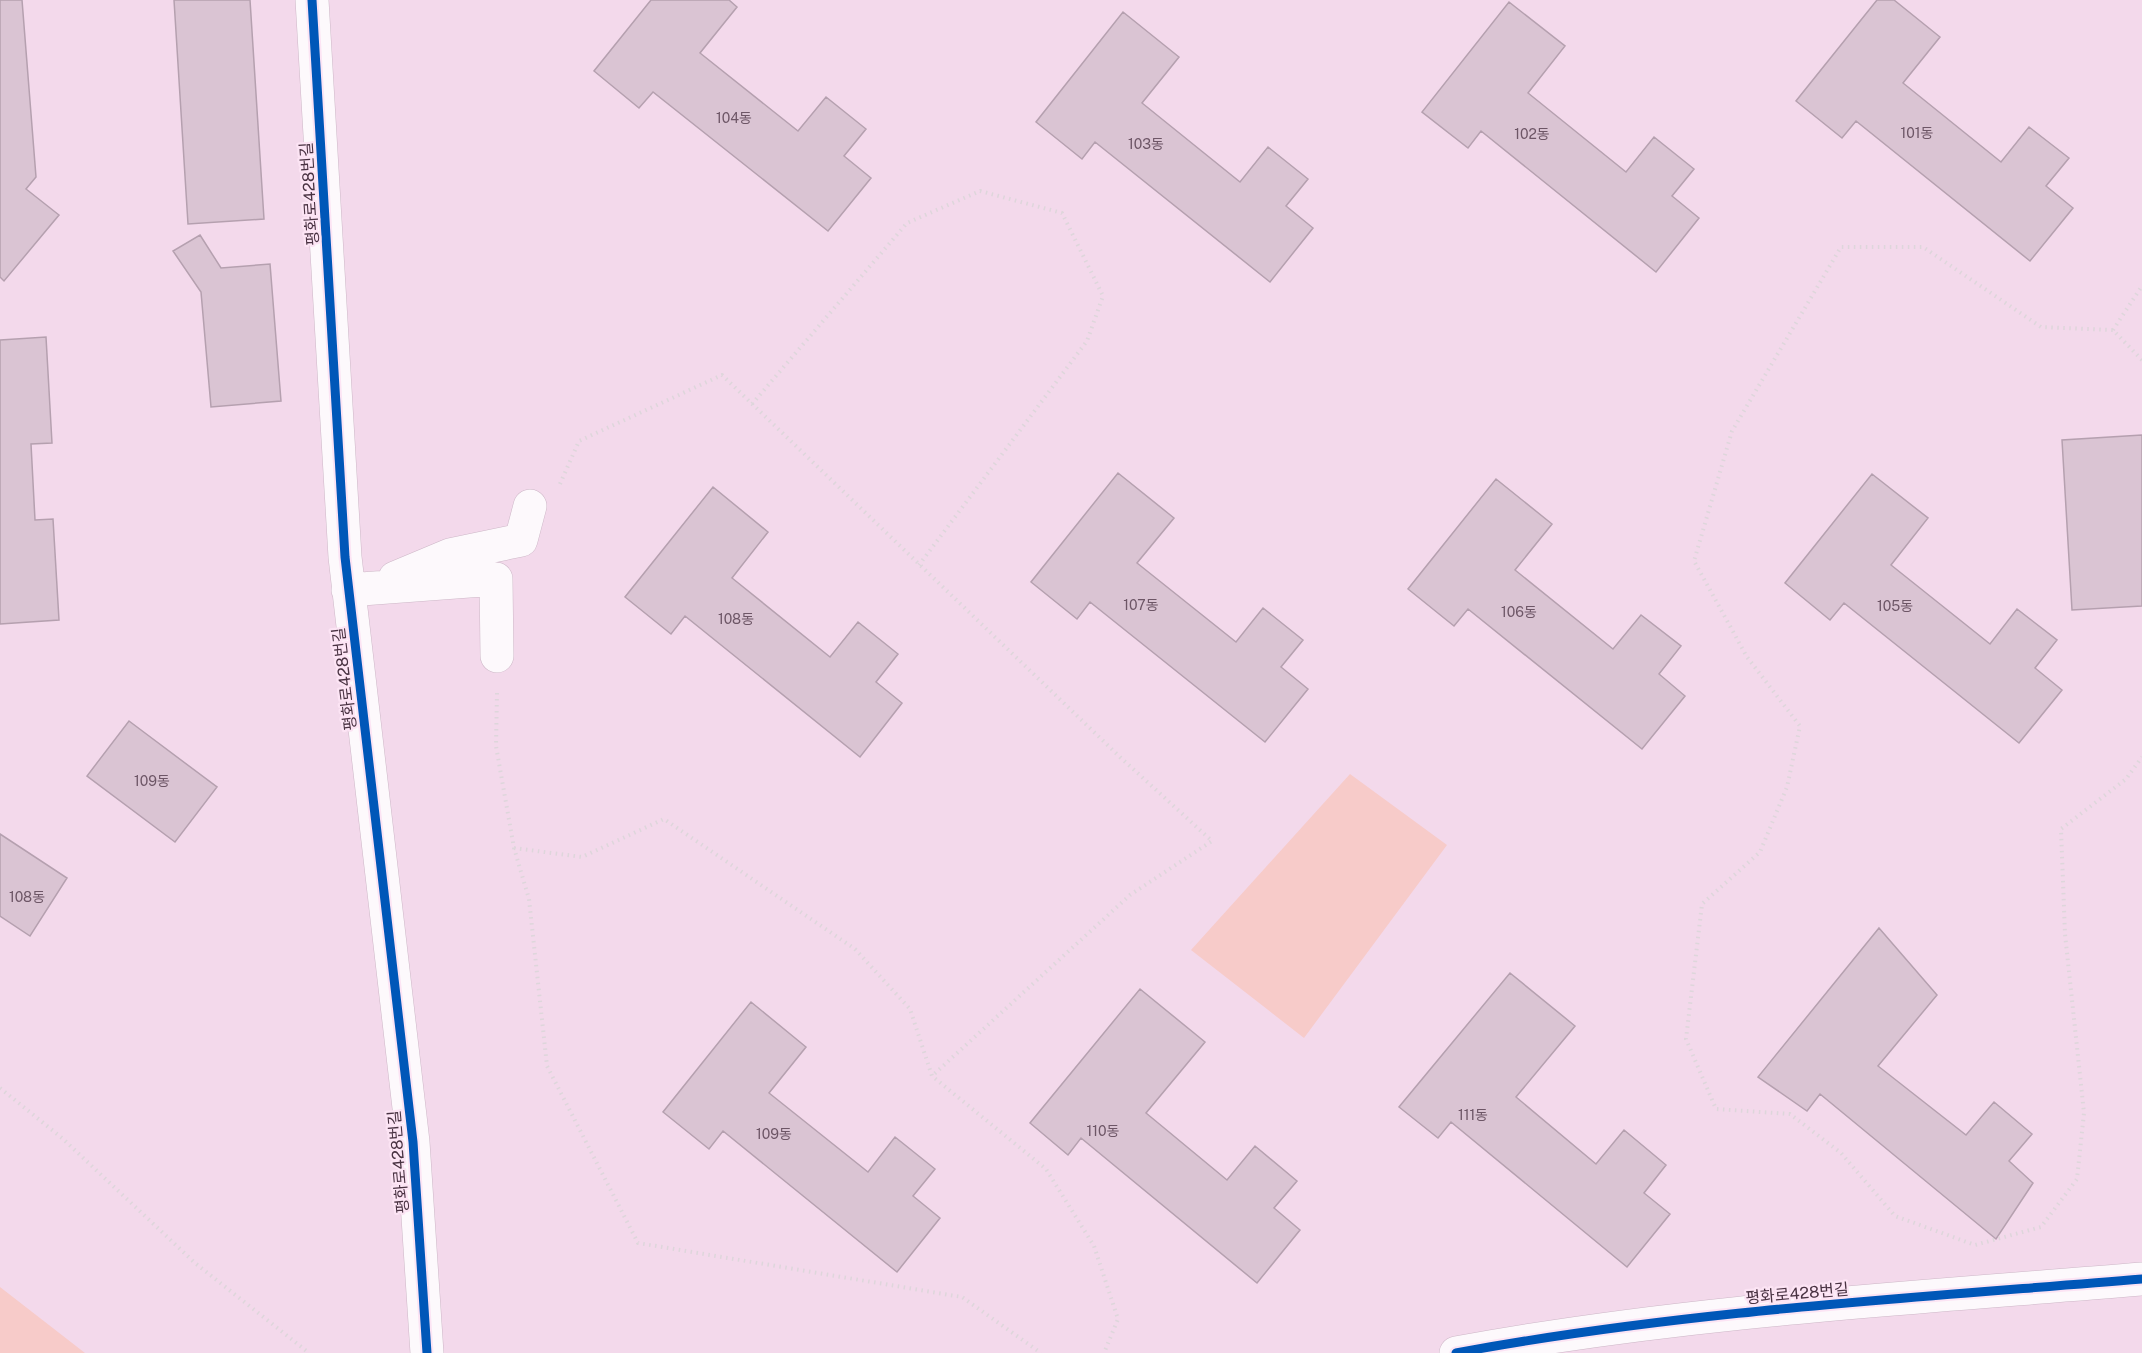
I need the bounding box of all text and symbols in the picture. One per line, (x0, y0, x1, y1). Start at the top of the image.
house number: 104동 (716, 110, 752, 126)
house number: 101동 (1901, 125, 1934, 141)
house number: 102동 (1514, 126, 1550, 142)
house number: 103동 (1128, 136, 1164, 152)
street label: 평화로428번길 (296, 142, 323, 246)
house number: 107동 (1123, 597, 1159, 613)
house number: 105동 (1877, 598, 1913, 614)
house number: 106동 (1501, 604, 1537, 620)
house number: 108동 (718, 611, 754, 627)
street label: 평화로428번길 (329, 626, 360, 731)
house number: 109동 (134, 773, 170, 789)
house number: 108동 (9, 889, 45, 905)
house number: 111동 (1458, 1107, 1488, 1123)
street label: 평화로428번길 (385, 1110, 412, 1214)
house number: 110동 (1087, 1123, 1120, 1139)
house number: 109동 (756, 1126, 792, 1142)
street label: 평화로428번길 (1745, 1280, 1849, 1307)

